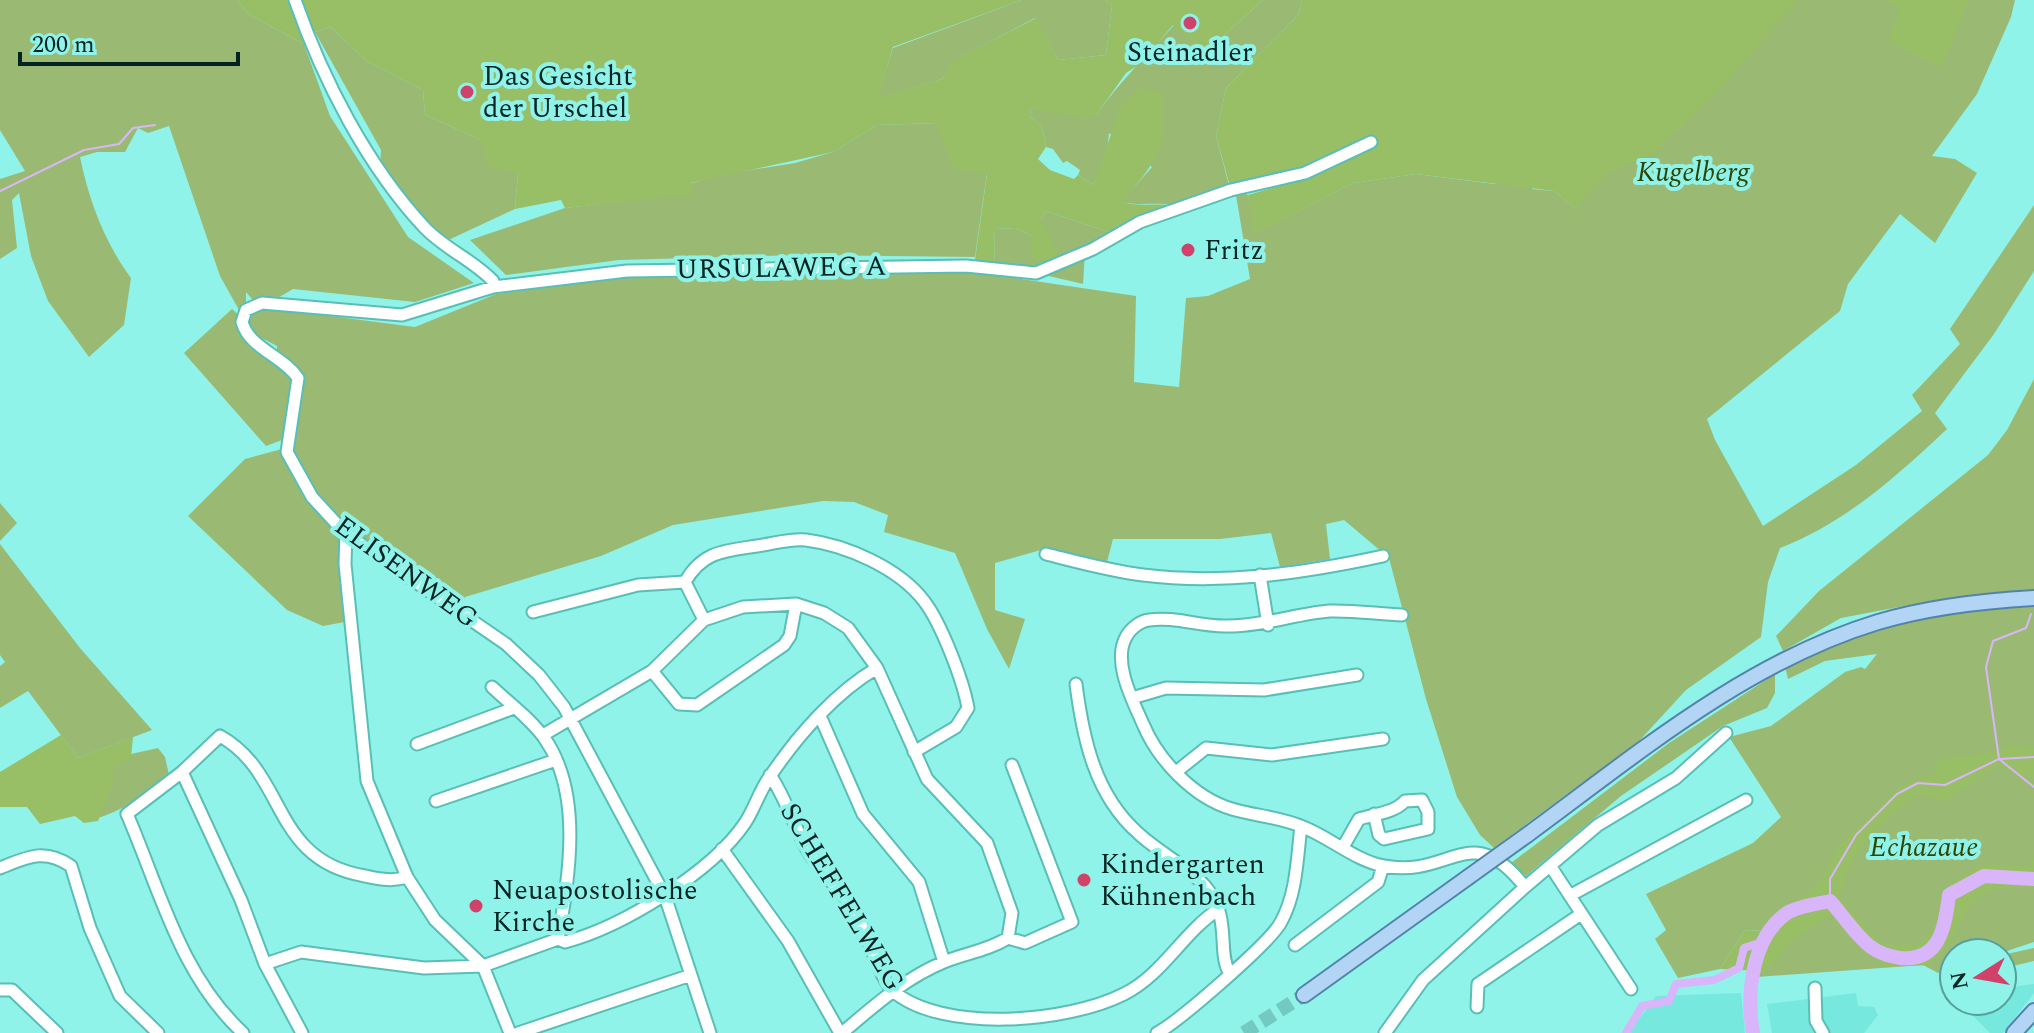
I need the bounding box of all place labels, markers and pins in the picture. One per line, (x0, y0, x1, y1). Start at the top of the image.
marker: Steinadler (1181, 14, 1199, 32)
place label: Steinadler (1127, 31, 1253, 74)
place label: Das Gesicht der Urschel (483, 55, 633, 130)
marker: Das Gesicht der Urschel (458, 83, 476, 101)
place label: Fritz (1204, 229, 1264, 272)
marker: Fritz (1179, 241, 1197, 259)
place label: Kindergarten Kühnenbach (1100, 843, 1265, 918)
place label: Neuapostolische Kirche (492, 869, 698, 944)
marker: Kindergarten Kühnenbach (1075, 871, 1093, 889)
marker: Neuapostolische Kirche (467, 897, 485, 915)

